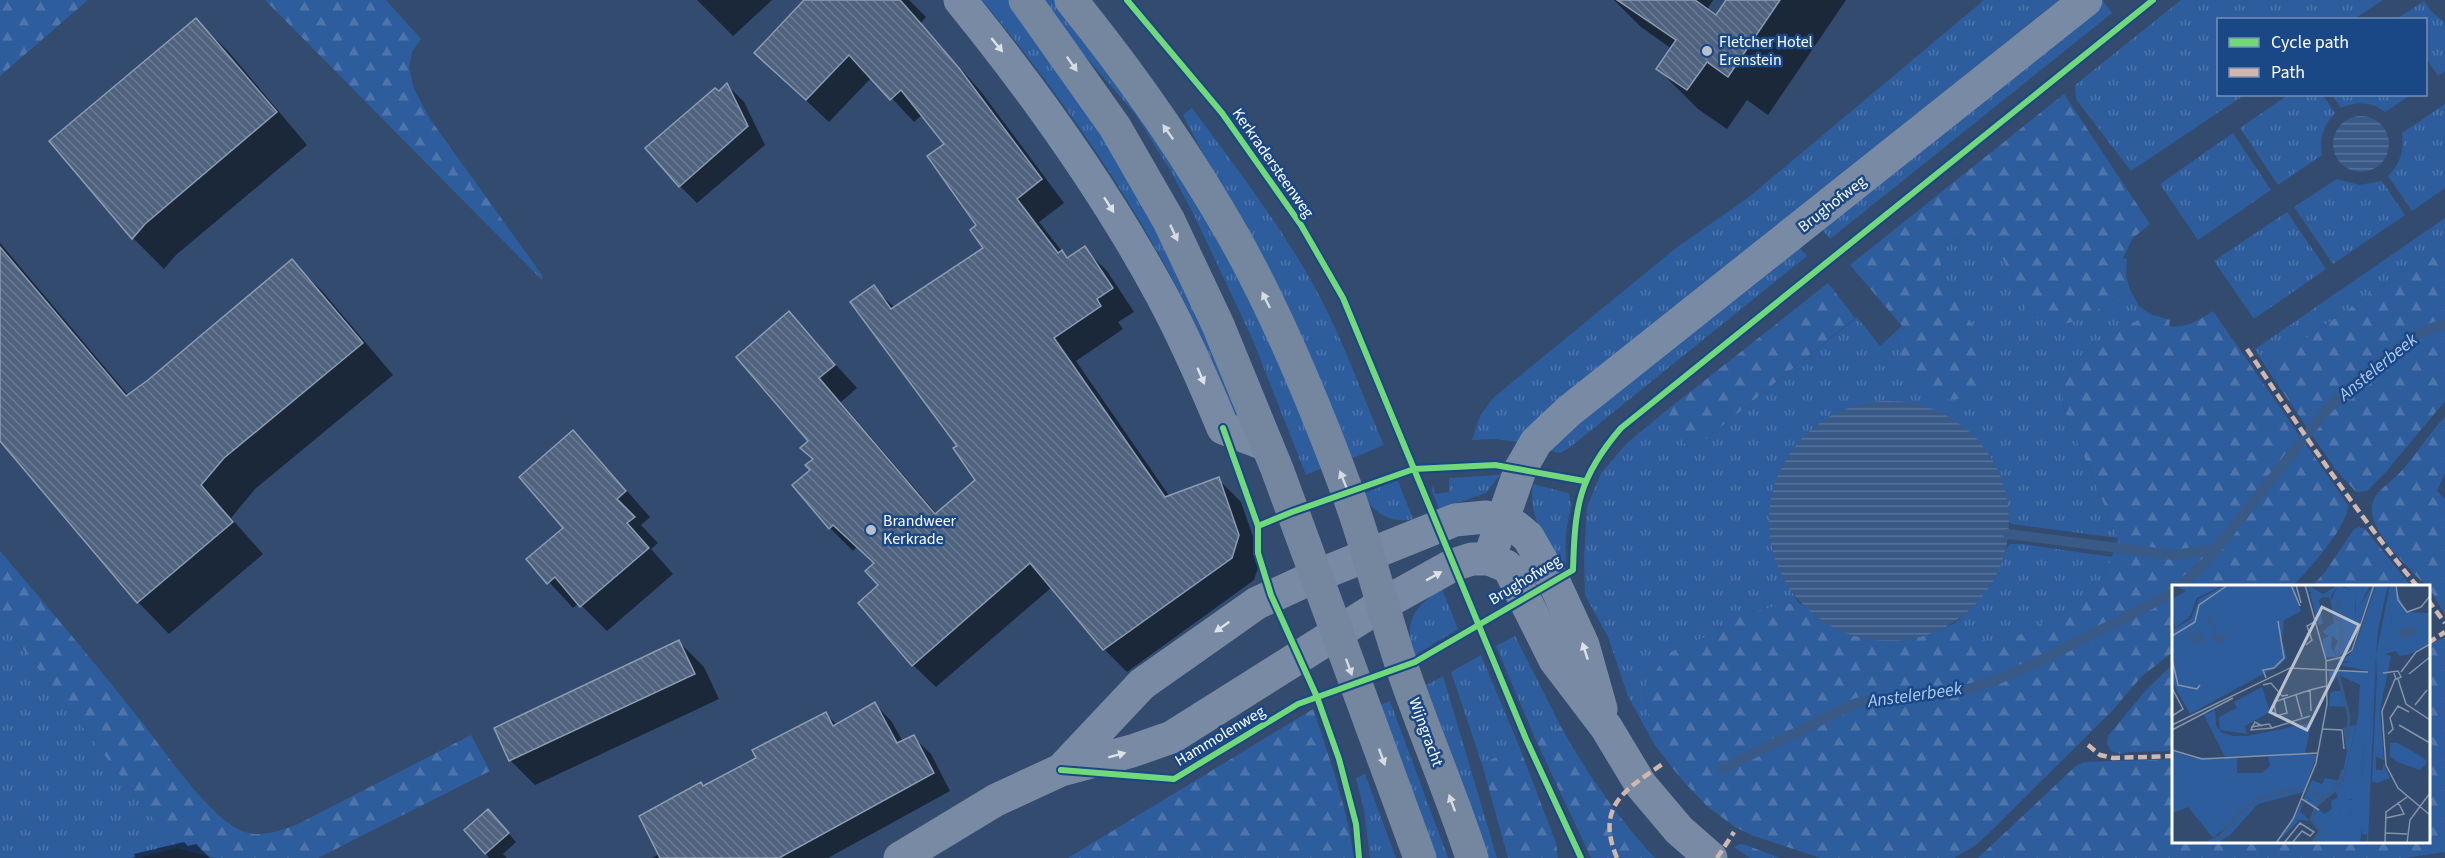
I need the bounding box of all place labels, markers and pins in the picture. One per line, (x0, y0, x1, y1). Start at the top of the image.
place label: Fletcher Hotel Erenstein (1719, 31, 1813, 71)
marker: Fletcher Hotel Erenstein (1700, 44, 1714, 58)
place label: Brandweer Kerkrade (883, 510, 957, 550)
marker: Brandweer Kerkrade (864, 523, 878, 537)

